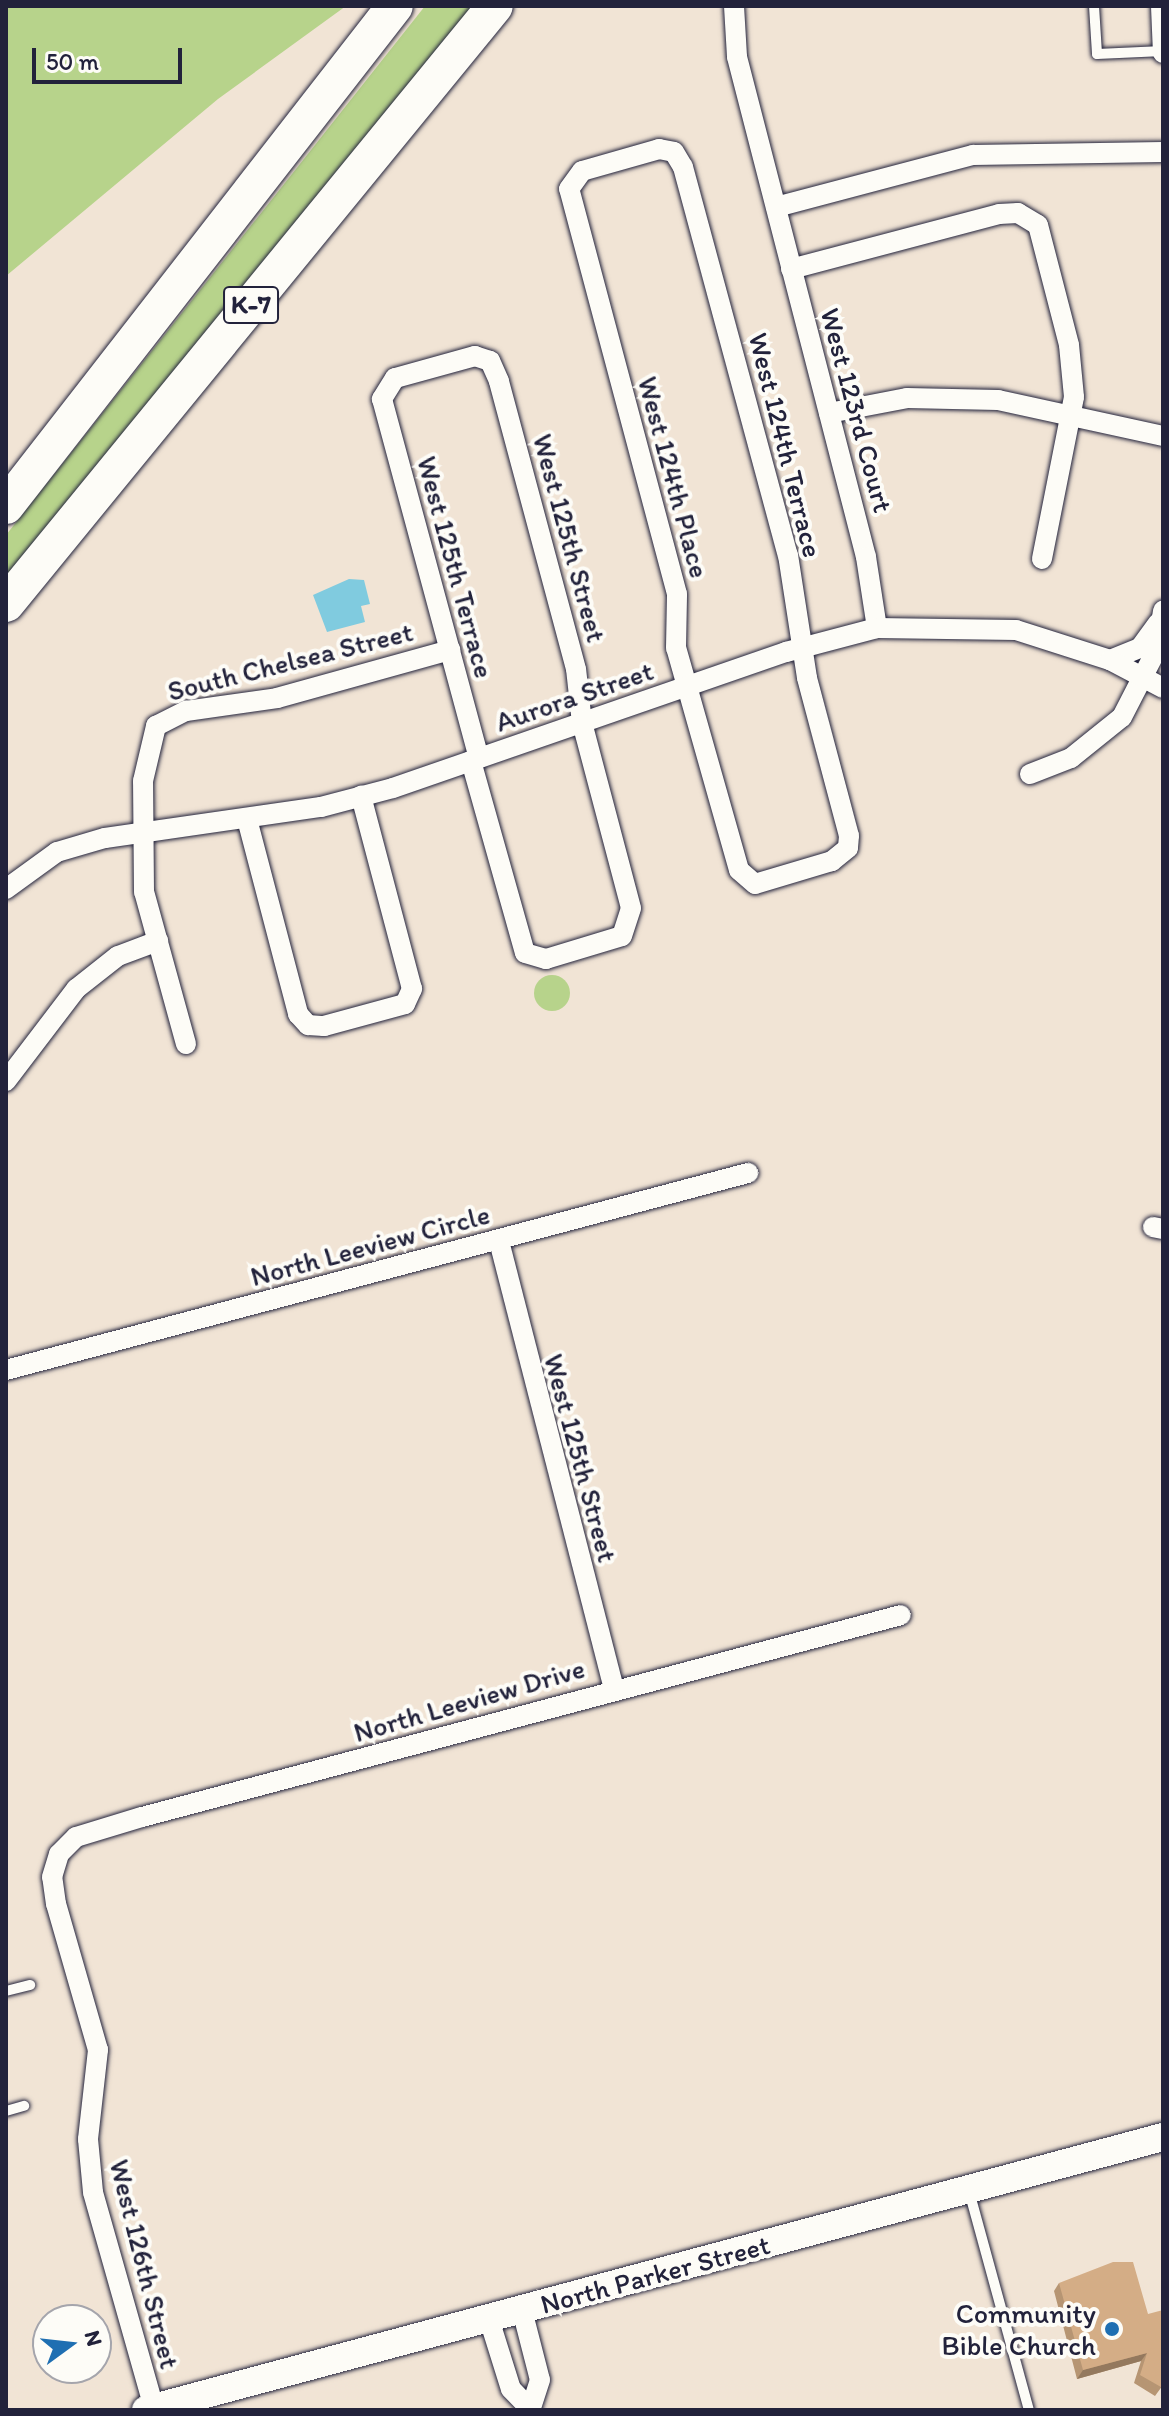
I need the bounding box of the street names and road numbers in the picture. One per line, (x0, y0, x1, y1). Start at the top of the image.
road number: K-7 (223, 283, 279, 327)
street label: West 123rd Court (814, 304, 900, 516)
street label: West 124th Terrace (742, 330, 830, 560)
street label: West 124th Place (631, 373, 717, 581)
street label: West 125th Street (526, 431, 614, 645)
street label: West 125th Terrace (410, 453, 502, 681)
street label: South Chelsea Street (164, 614, 416, 708)
street label: Aurora Street (491, 653, 657, 739)
street label: North Leeview Circle (247, 1197, 493, 1293)
street label: West 125th Street (537, 1351, 625, 1565)
street label: North Leeview Drive (350, 1651, 588, 1749)
street label: West 126th Street (103, 2156, 187, 2372)
street label: North Parker Street (537, 2227, 773, 2321)

